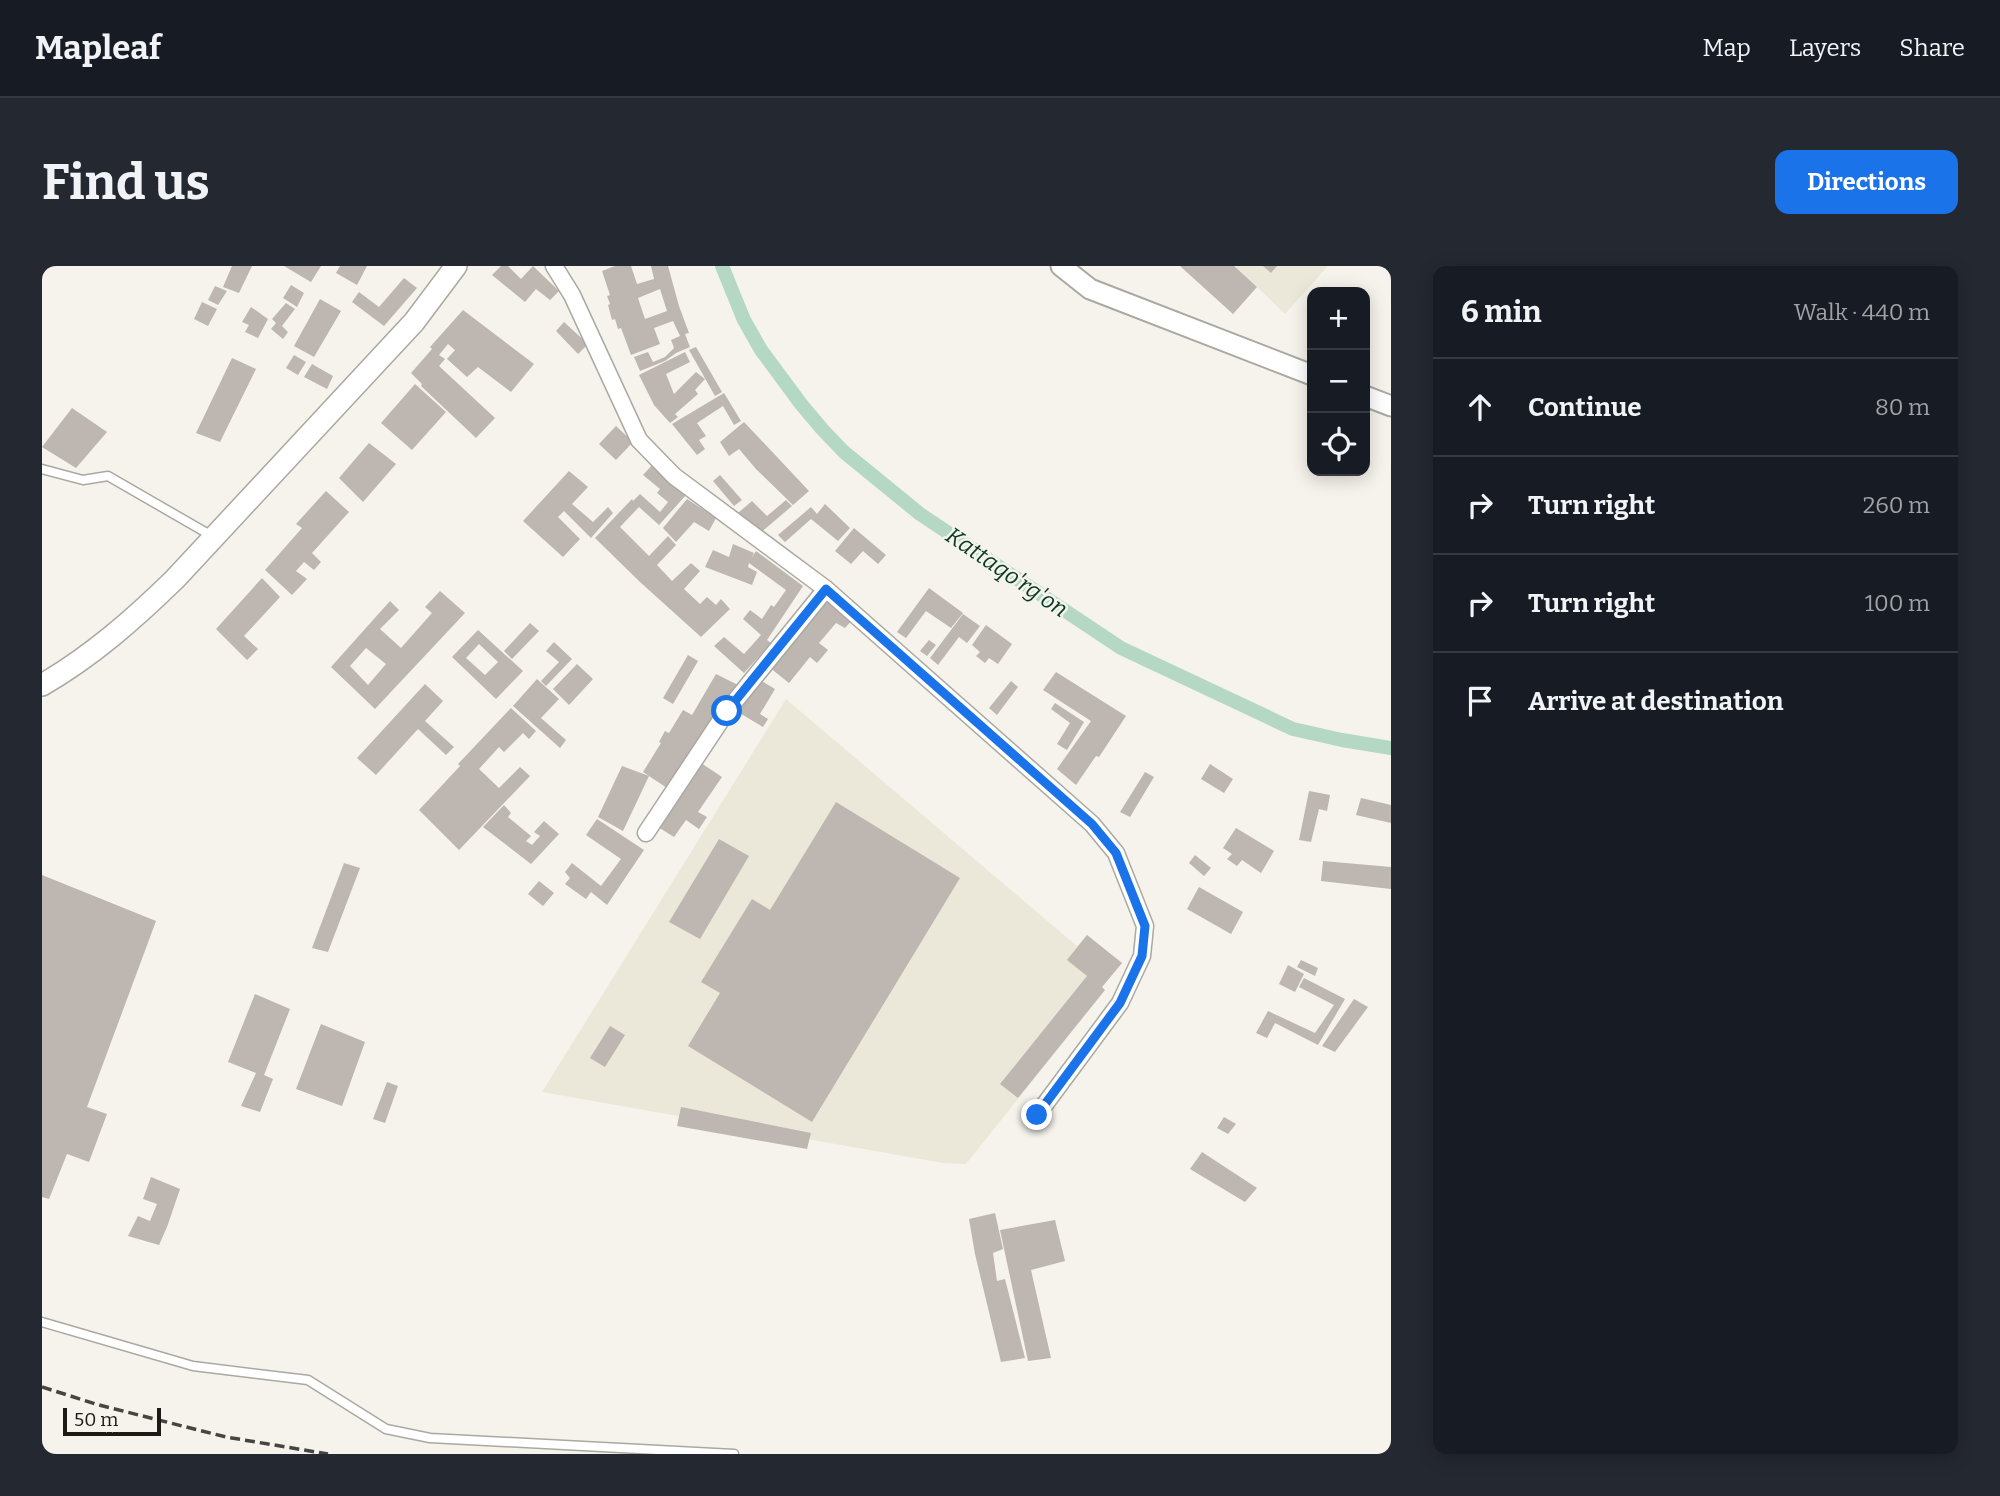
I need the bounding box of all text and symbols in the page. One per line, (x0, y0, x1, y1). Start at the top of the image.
text: Mapleaf (35, 28, 161, 68)
text: Map (1703, 34, 1751, 62)
text: Layers (1789, 34, 1861, 62)
text: Share (1899, 34, 1965, 62)
button: Directions (1775, 150, 1958, 214)
text: Find us (42, 153, 210, 212)
map controls (1307, 287, 1370, 476)
button: + (1307, 287, 1370, 350)
text: 6 min (1461, 294, 1542, 330)
text: Walk · 440 m (1794, 298, 1930, 326)
button: − (1307, 350, 1370, 413)
icon: ahead (1461, 388, 1499, 426)
text: Continue (1528, 392, 1642, 423)
text: 80 m (1875, 393, 1930, 421)
button: locate (1307, 413, 1370, 476)
icon: right (1461, 486, 1499, 524)
text: Turn right (1528, 490, 1655, 521)
text: 260 m (1863, 491, 1930, 519)
water label: Kattaqo'rg'on (941, 521, 1073, 623)
icon: right (1461, 584, 1499, 622)
text: Turn right (1528, 588, 1655, 619)
text: 100 m (1865, 589, 1930, 617)
icon: arrive (1461, 682, 1499, 720)
text: Arrive at destination (1528, 686, 1783, 717)
route start (711, 695, 742, 726)
route end (1021, 1099, 1052, 1130)
scale bar (63, 1405, 161, 1437)
text: 50 m (74, 1408, 118, 1431)

